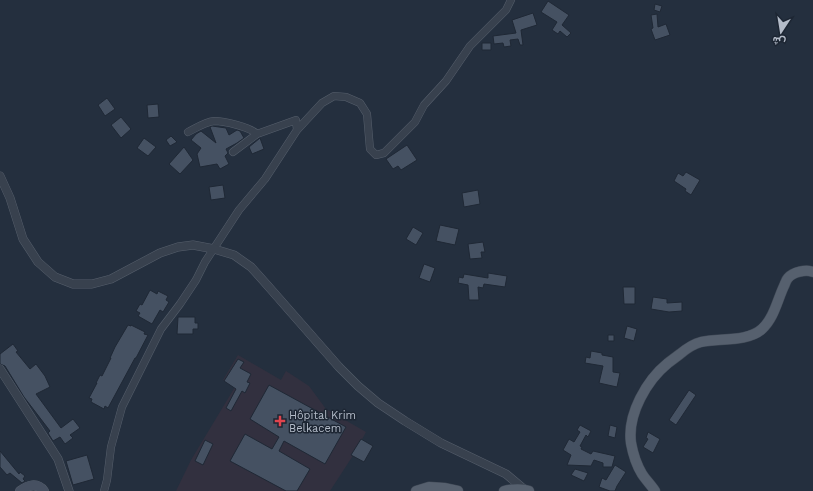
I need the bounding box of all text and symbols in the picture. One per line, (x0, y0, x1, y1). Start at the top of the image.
north arrow (761, 12, 801, 52)
text: ش (771, 34, 787, 49)
place label: Hôpital Krim Belkacem (289, 409, 356, 435)
marker: Hôpital Krim Belkacem (274, 415, 286, 427)

